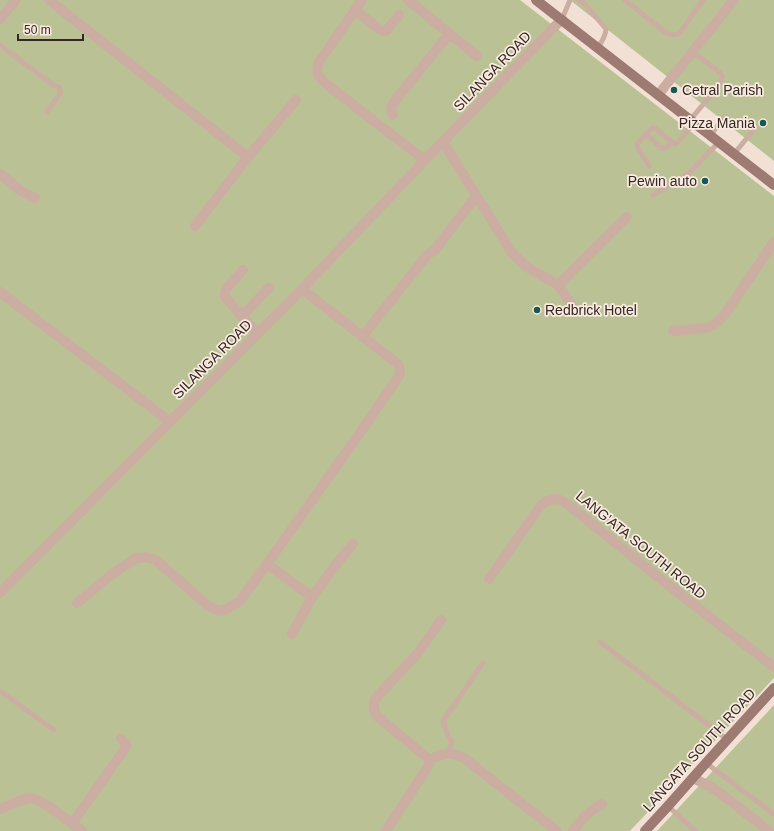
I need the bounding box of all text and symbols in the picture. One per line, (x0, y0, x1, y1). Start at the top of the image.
scale bar (18, 16, 83, 42)
text: 50 m (24, 23, 51, 37)
street label: SILANGA ROAD (450, 28, 534, 114)
place label: Cetral Parish (682, 82, 763, 98)
marker: Cetral Parish (669, 85, 679, 95)
place label: Pizza Mania (679, 115, 755, 131)
marker: Pizza Mania (758, 118, 768, 128)
place label: Pewin auto (628, 173, 697, 189)
marker: Pewin auto (700, 176, 710, 186)
place label: Redbrick Hotel (545, 302, 637, 318)
marker: Redbrick Hotel (532, 305, 542, 315)
street label: SILANGA ROAD (169, 316, 255, 402)
street label: LANG'ATA SOUTH ROAD (573, 488, 709, 602)
street label: LANGATA SOUTH ROAD (640, 685, 758, 815)

